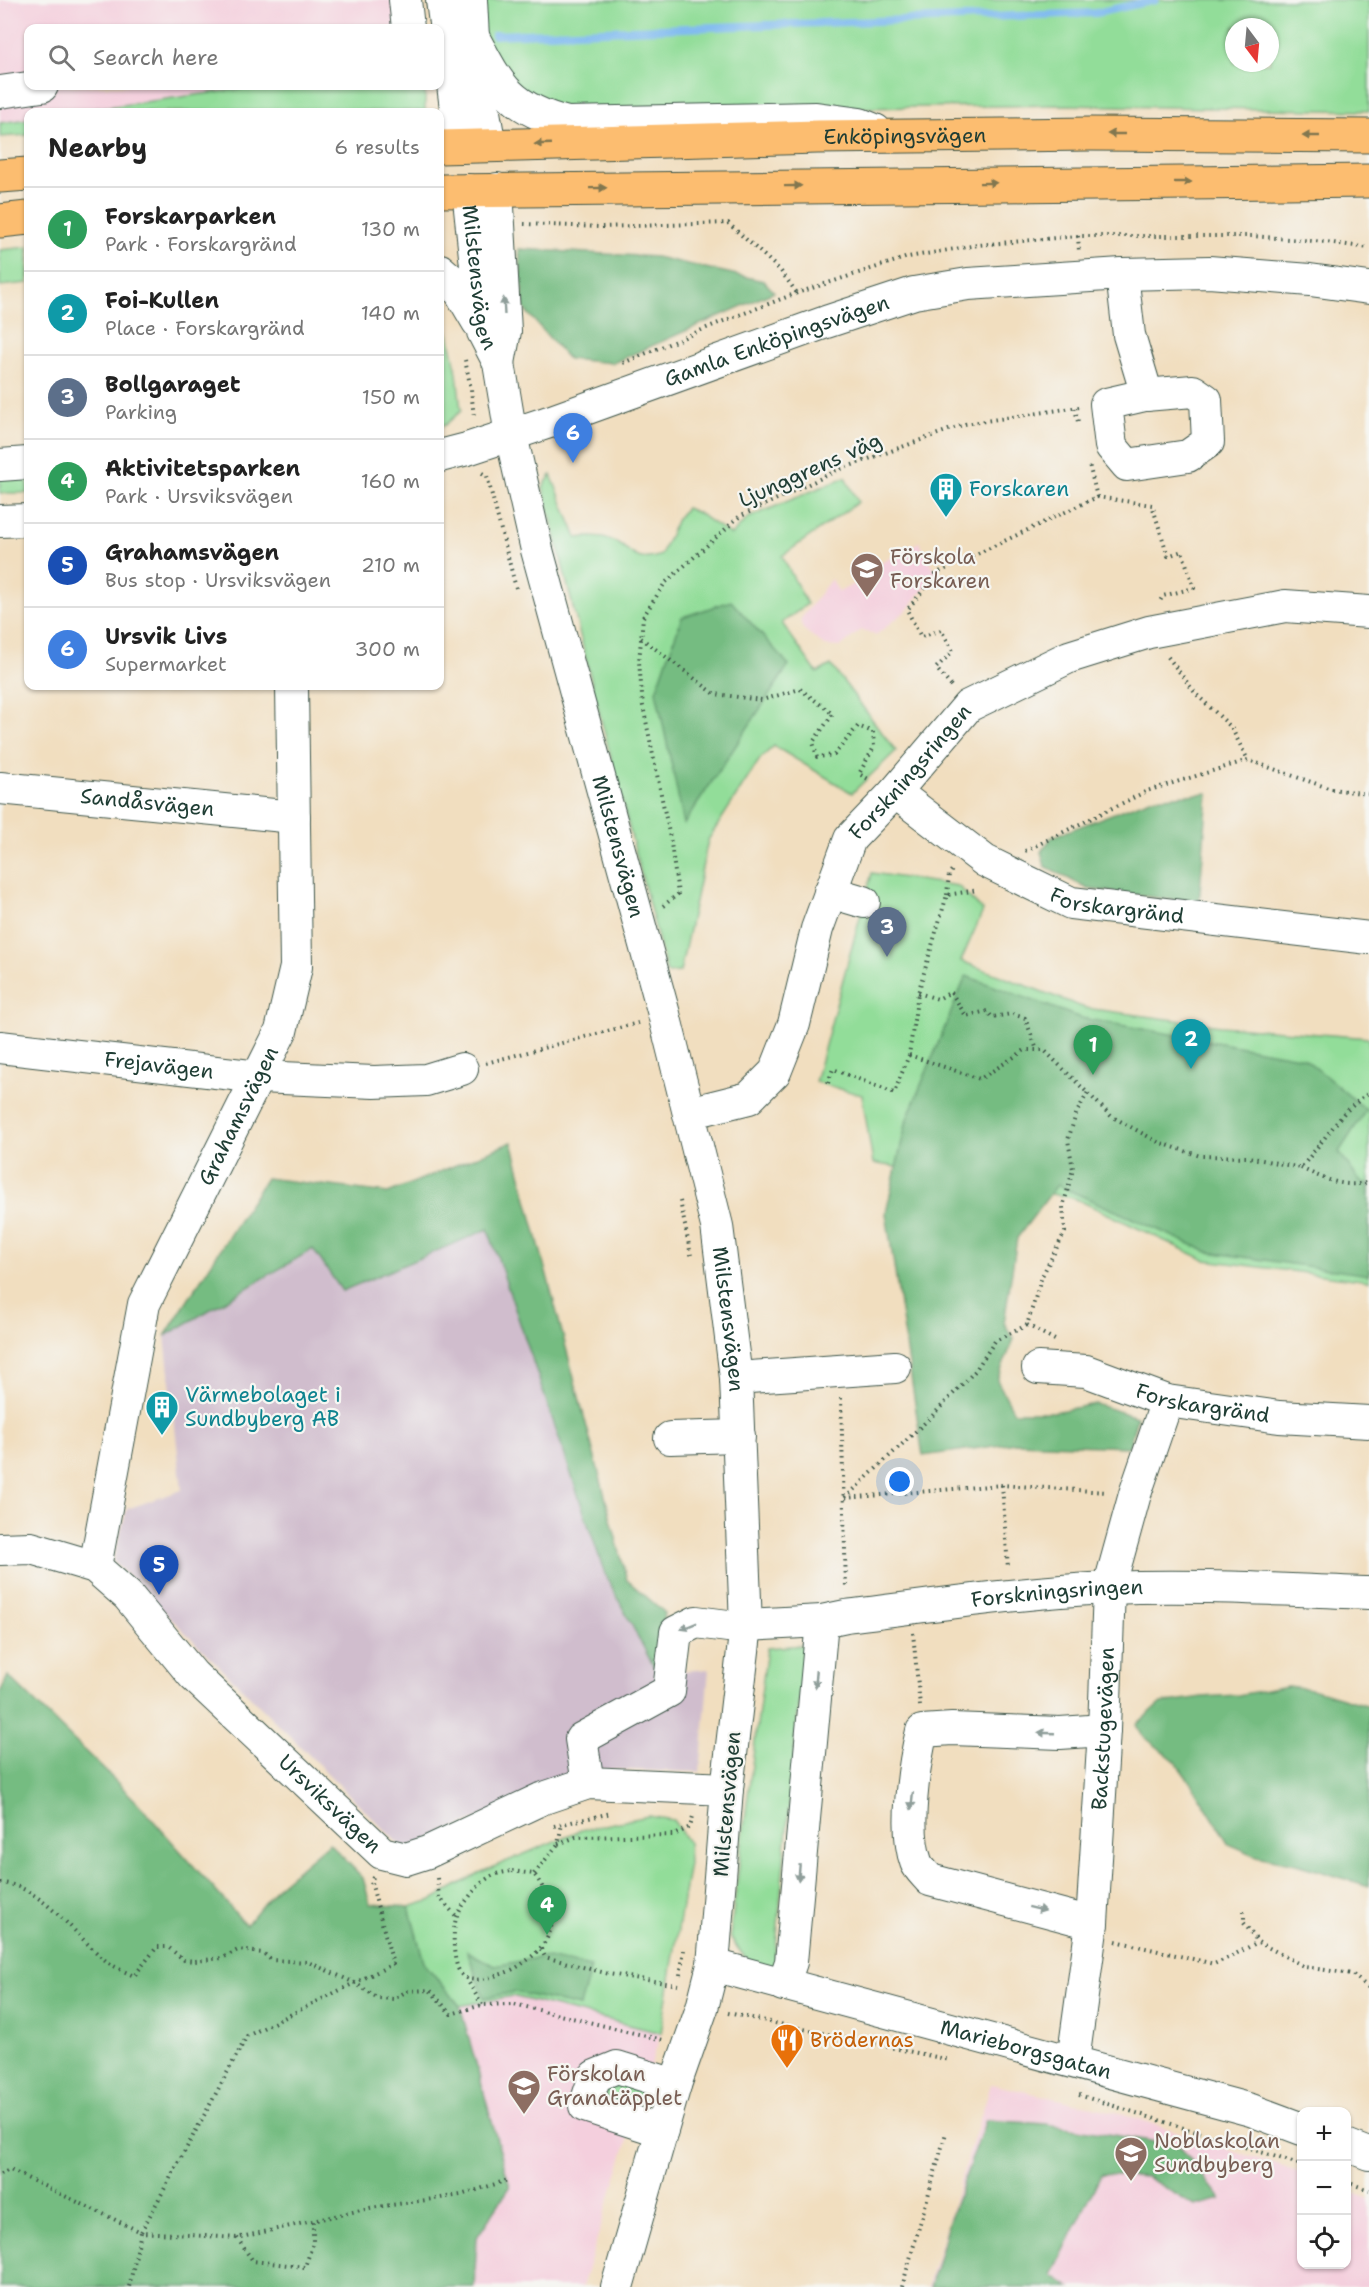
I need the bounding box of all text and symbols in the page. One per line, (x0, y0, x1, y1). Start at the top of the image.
north arrow (1225, 18, 1279, 72)
search box (24, 24, 444, 90)
icon: search (45, 41, 78, 74)
text: Search here (93, 43, 219, 72)
street label: Enköpingsvägen (823, 121, 987, 151)
one-way arrow (1106, 129, 1125, 139)
text: Nearby (48, 130, 147, 165)
one-way arrow (1301, 131, 1320, 140)
text: 6 results (334, 134, 420, 160)
one-way arrow (533, 140, 552, 149)
one-way arrow (1173, 177, 1192, 187)
one-way arrow (978, 178, 997, 188)
one-way arrow (783, 181, 802, 191)
one-way arrow (588, 183, 607, 193)
text: Forskarparken (105, 202, 276, 231)
street label: Milstensvägen (456, 203, 504, 355)
text: 1 (63, 216, 72, 242)
text: 130 m (361, 216, 420, 242)
text: Park · Forskargränd (105, 231, 297, 257)
text: Foi-Kullen (105, 286, 219, 315)
street label: Gamla Enköpingsvägen (660, 288, 893, 393)
one-way arrow (500, 296, 509, 315)
text: 2 (61, 300, 75, 326)
text: 140 m (361, 300, 420, 326)
text: Place · Forskargränd (105, 315, 305, 341)
text: Bollgaraget (105, 370, 240, 399)
text: 3 (61, 384, 75, 410)
text: 150 m (362, 384, 420, 410)
text: Parking (105, 399, 177, 425)
pin: 6 (554, 414, 592, 463)
street label: Ljunggrens väg (734, 426, 886, 514)
text: Aktivitetsparken (105, 454, 300, 483)
text: 4 (61, 468, 75, 494)
text: 160 m (361, 468, 420, 494)
building icon: Forskaren (928, 471, 964, 518)
place label: Forskaren (969, 475, 1069, 503)
text: Park · Ursviksvägen (105, 483, 293, 509)
text: Grahamsvägen (105, 538, 279, 567)
place label: Förskola Forskaren (890, 543, 990, 595)
school or university icon: Förskola Forskaren (849, 551, 885, 598)
text: 5 (61, 552, 74, 578)
text: 210 m (361, 552, 420, 578)
text: Bus stop · Ursviksvägen (105, 567, 331, 593)
text: Ursvik Livs (105, 622, 227, 651)
text: 6 (61, 636, 75, 662)
text: 300 m (354, 636, 420, 662)
text: Supermarket (105, 651, 227, 677)
street label: Forskningsringen (843, 698, 978, 846)
street label: Milstensvägen (585, 772, 651, 921)
street label: Sandåsvägen (79, 782, 216, 823)
street label: Forskargränd (1045, 881, 1186, 930)
pin: 3 (868, 908, 906, 957)
pin: 2 (1172, 1020, 1210, 1069)
pin: 1 (1074, 1026, 1112, 1075)
street label: Grahamsvägen (192, 1041, 285, 1190)
street label: Frejavägen (103, 1045, 215, 1086)
street label: Milstensvägen (706, 1245, 751, 1392)
street label: Forskargränd (1132, 1377, 1271, 1430)
place label: Värmebolaget i Sundbyberg AB (185, 1381, 341, 1433)
building icon: Värmebolaget i Sundbyberg AB (144, 1389, 180, 1436)
your location (885, 1467, 914, 1496)
pin: 5 (140, 1546, 178, 1595)
street label: Forskningsringen (970, 1573, 1144, 1614)
one-way arrow (680, 1621, 698, 1631)
street label: Backstugevägen (1085, 1646, 1121, 1811)
one-way arrow (811, 1670, 821, 1689)
one-way arrow (1036, 1728, 1055, 1737)
street label: Milstensvägen (707, 1730, 747, 1878)
street label: Ursviksvägen (272, 1748, 388, 1860)
one-way arrow (907, 1792, 917, 1811)
one-way arrow (794, 1864, 804, 1883)
pin: 4 (528, 1886, 566, 1935)
one-way arrow (1027, 1904, 1046, 1914)
street label: Marieborgsgatan (937, 2013, 1115, 2086)
restaurant icon: Brödernas (769, 2022, 805, 2069)
place label: Brödernas (810, 2026, 914, 2054)
place label: Förskolan Granatäpplet (547, 2060, 682, 2112)
school or university icon: Förskolan Granatäpplet (506, 2068, 542, 2115)
map controls (1297, 2107, 1351, 2269)
button: + (1297, 2107, 1351, 2161)
place label: Noblaskolan Sundbyberg (1154, 2127, 1280, 2179)
school or university icon: Noblaskolan Sundbyberg (1113, 2135, 1149, 2182)
button: − (1297, 2161, 1351, 2215)
button: locate (1297, 2215, 1351, 2269)

